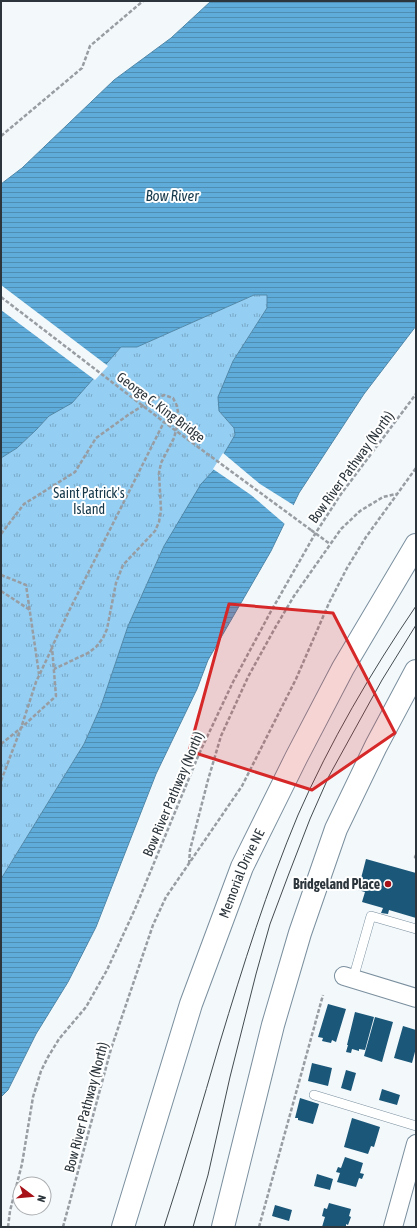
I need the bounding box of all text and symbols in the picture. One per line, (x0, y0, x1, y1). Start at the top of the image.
water label: Bow River (145, 187, 199, 204)
street label: George C. King Bridge (114, 369, 208, 445)
street label: Bow River Pathway (North) (305, 408, 397, 526)
park label: Saint Patrick's Island (53, 485, 125, 517)
street label: Bow River Pathway (North) (139, 729, 207, 859)
street label: Memorial Drive NE (216, 826, 268, 920)
place label: Bridgeland Place (293, 876, 380, 892)
marker: Bridgeland Place (383, 879, 393, 889)
street label: Bow River Pathway (North) (61, 1040, 111, 1174)
north arrow (12, 1176, 52, 1216)
text: N (35, 1194, 48, 1204)

